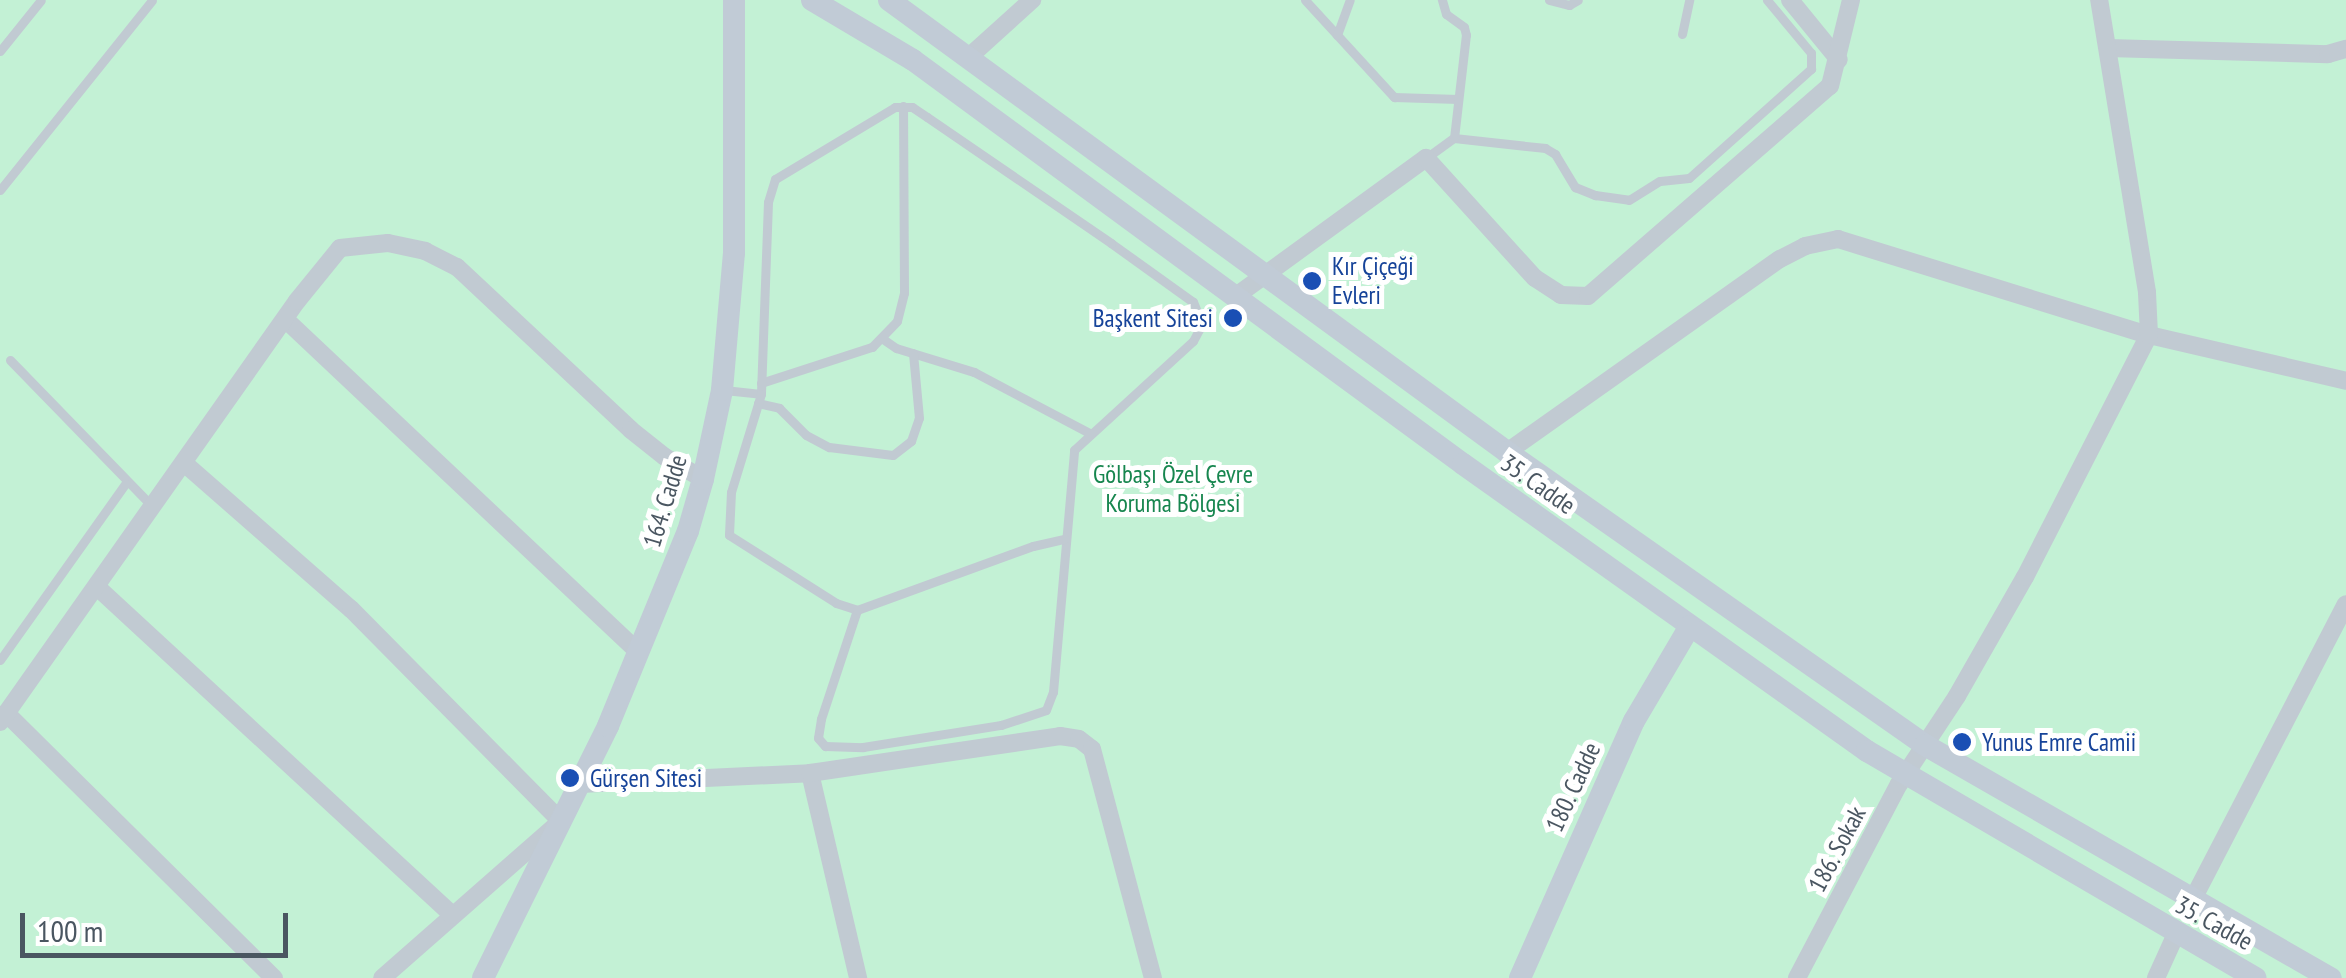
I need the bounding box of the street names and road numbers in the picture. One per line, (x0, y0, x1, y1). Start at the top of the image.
street label: 35. Cadde (1494, 447, 1582, 521)
street label: 164. Cadde (637, 450, 693, 552)
street label: 180. Cadde (1539, 737, 1607, 837)
street label: 186. Sokak (1802, 800, 1872, 898)
street label: 35. Cadde (2169, 889, 2259, 957)

